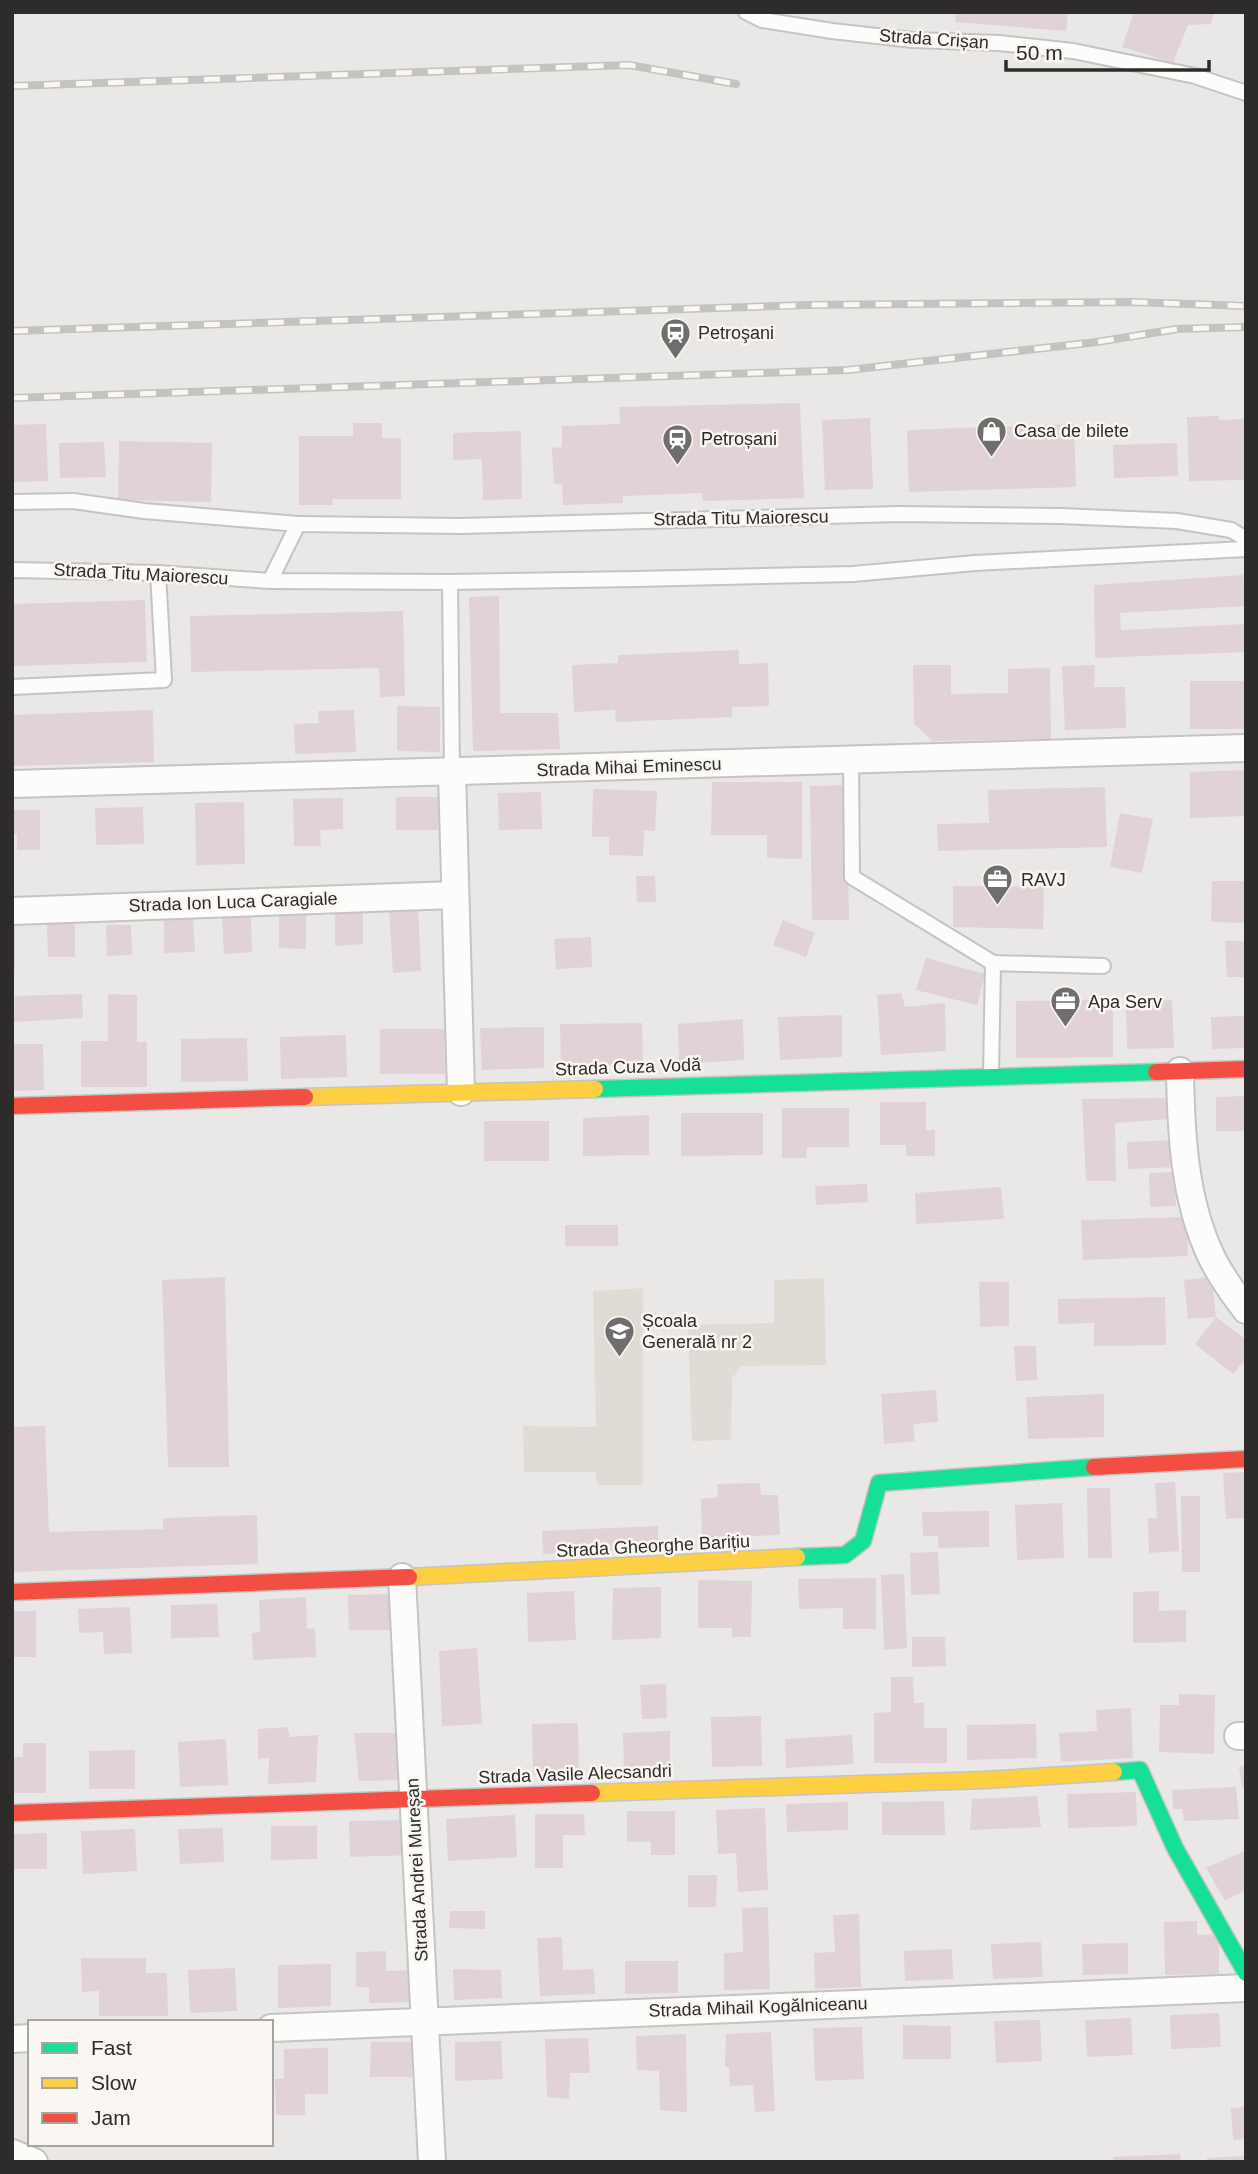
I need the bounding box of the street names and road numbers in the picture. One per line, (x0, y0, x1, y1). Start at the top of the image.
street label: Strada Crișan (878, 25, 990, 53)
street label: Strada Titu Maiorescu (653, 506, 829, 530)
street label: Strada Titu Maiorescu (53, 559, 229, 589)
street label: Strada Mihai Eminescu (536, 754, 722, 780)
street label: Strada Ion Luca Caragiale (128, 888, 338, 916)
street label: Strada Cuza Vodă (555, 1054, 702, 1080)
street label: Strada Gheorghe Barițiu (556, 1531, 750, 1561)
street label: Strada Vasile Alecsandri (478, 1761, 672, 1787)
street label: Strada Andrei Mureșan (402, 1778, 432, 1962)
street label: Strada Mihail Kogălniceanu (648, 1993, 868, 2021)

